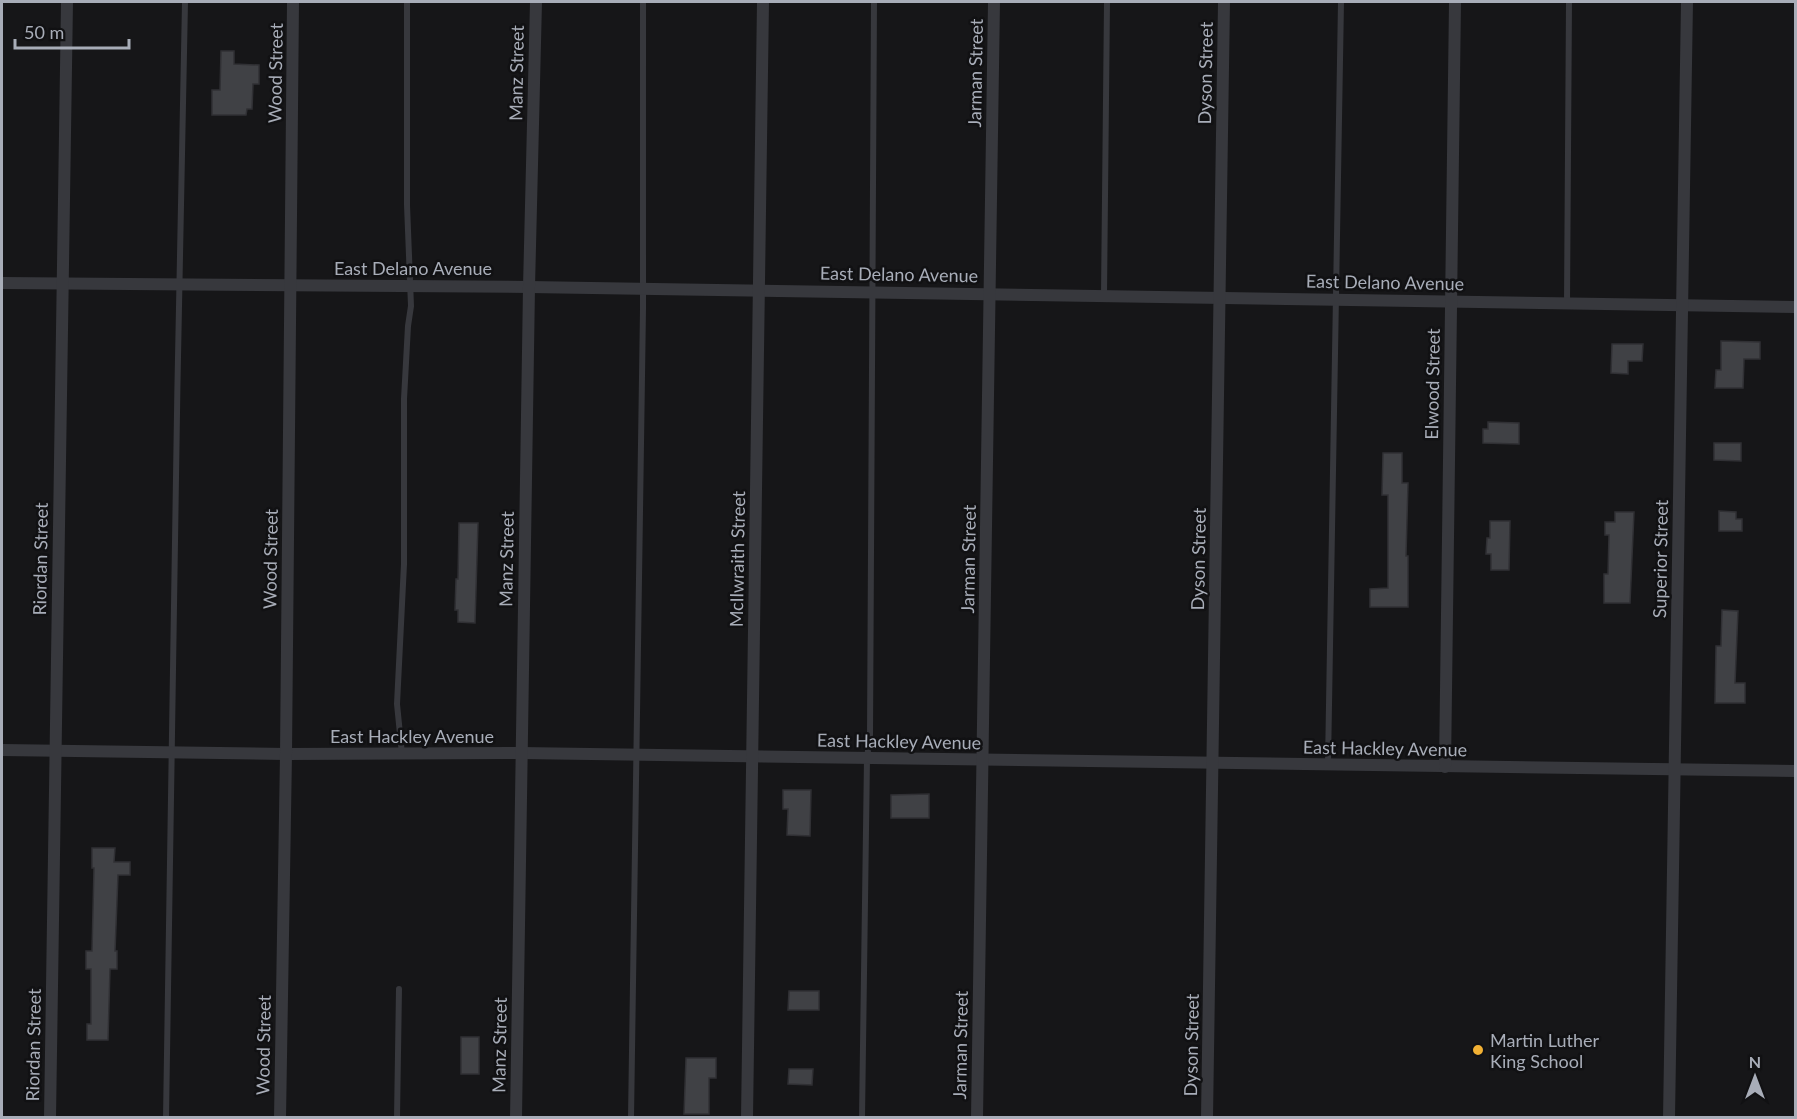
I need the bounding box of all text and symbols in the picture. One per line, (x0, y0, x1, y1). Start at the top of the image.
scale bar (15, 12, 129, 50)
street label: Jarman Street (963, 18, 987, 127)
text: 50 m (24, 21, 64, 43)
street label: Dyson Street (1193, 21, 1217, 125)
street label: Wood Street (263, 22, 287, 123)
street label: Manz Street (504, 24, 528, 121)
street label: East Delano Avenue (334, 257, 492, 279)
street label: East Delano Avenue (820, 262, 978, 286)
street label: East Delano Avenue (1306, 270, 1464, 294)
street label: Elwood Street (1420, 328, 1444, 440)
street label: McIlwraith Street (725, 490, 749, 627)
street label: Superior Street (1648, 499, 1672, 618)
street label: Riordan Street (28, 502, 52, 616)
street label: Jarman Street (956, 504, 980, 613)
street label: Dyson Street (1186, 507, 1210, 611)
street label: Wood Street (258, 508, 282, 609)
street label: Manz Street (494, 510, 518, 607)
street label: East Hackley Avenue (330, 725, 494, 747)
street label: East Hackley Avenue (817, 729, 981, 753)
street label: East Hackley Avenue (1303, 736, 1467, 760)
street label: Riordan Street (21, 988, 45, 1102)
street label: Jarman Street (948, 990, 972, 1099)
street label: Dyson Street (1179, 993, 1203, 1097)
street label: Wood Street (251, 994, 275, 1095)
street label: Manz Street (487, 996, 511, 1093)
place label: Martin Luther King School (1490, 1029, 1599, 1072)
marker: Martin Luther King School (1471, 1043, 1485, 1057)
north arrow (1725, 1047, 1785, 1107)
text: N (1749, 1052, 1761, 1071)

